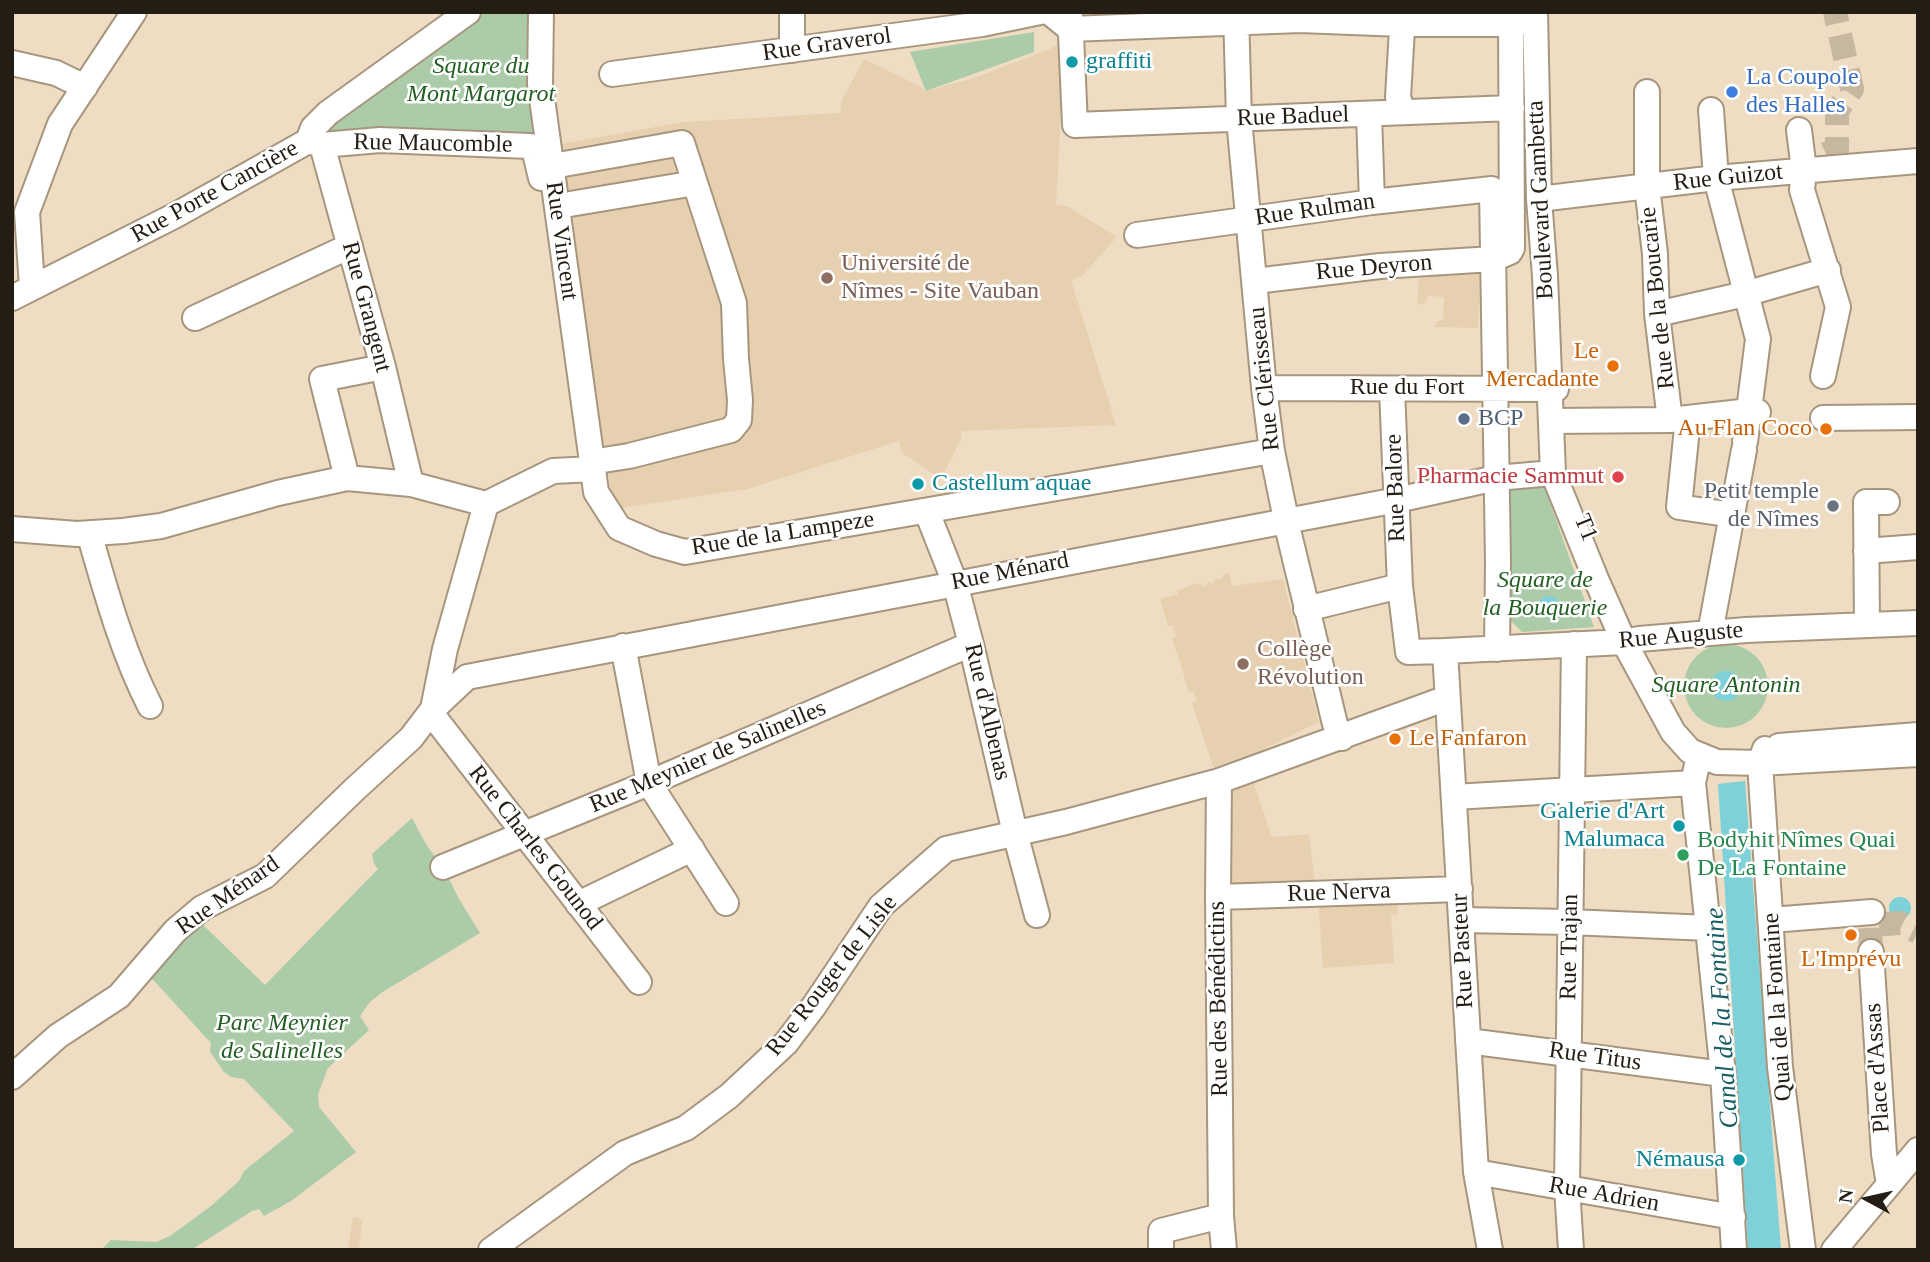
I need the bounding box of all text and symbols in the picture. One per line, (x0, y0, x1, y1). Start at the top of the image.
street label: Rue Graverol (761, 22, 893, 68)
place label: graffiti (1086, 48, 1152, 76)
park label: Square du Mont Margarot (407, 53, 555, 109)
marker: graffiti (1064, 54, 1080, 70)
place label: La Coupole des Halles (1746, 64, 1859, 120)
marker: La Coupole des Halles (1724, 84, 1740, 100)
street label: Boulevard Gambetta (1521, 100, 1561, 300)
street label: Rue Baduel (1236, 101, 1350, 133)
street label: Rue Maucomble (353, 128, 513, 160)
street label: Rue Porte Cancière (126, 134, 304, 250)
street label: Rue Guizot (1672, 158, 1784, 198)
street label: Rue Vincent (538, 180, 584, 302)
street label: Rue Rulman (1253, 187, 1377, 233)
street label: Rue de la Boucarie (1634, 205, 1682, 391)
street label: Rue Grangent (335, 239, 397, 375)
street label: Rue Deyron (1315, 249, 1433, 287)
place label: Université de Nîmes - Site Vauban (841, 250, 1039, 306)
marker: Université de Nîmes - Site Vauban (819, 270, 835, 286)
street label: Rue Clérisseau (1243, 306, 1287, 452)
place label: Le Mercadante (1486, 338, 1599, 394)
marker: Le Mercadante (1605, 358, 1621, 374)
street label: Rue du Fort (1350, 374, 1464, 402)
place label: BCP (1478, 405, 1523, 433)
marker: BCP (1456, 411, 1472, 427)
place label: Au Flan Coco (1677, 415, 1812, 443)
marker: Au Flan Coco (1818, 421, 1834, 437)
street label: Rue Balore (1380, 433, 1412, 543)
place label: Pharmacie Sammut (1417, 463, 1604, 491)
marker: Pharmacie Sammut (1610, 469, 1626, 485)
place label: Castellum aquae (932, 470, 1091, 498)
marker: Castellum aquae (910, 476, 926, 492)
place label: Petit temple de Nîmes (1704, 478, 1819, 534)
marker: Petit temple de Nîmes (1825, 498, 1841, 514)
street label: Rue de la Lampeze (690, 505, 876, 563)
street label: T1 (1567, 510, 1603, 546)
street label: Rue Ménard (949, 546, 1071, 598)
park label: Square de la Bouquerie (1483, 567, 1607, 623)
street label: Rue Auguste (1618, 616, 1744, 656)
place label: Collège Révolution (1257, 636, 1364, 692)
street label: Rue d'Albenas (957, 641, 1017, 783)
marker: Collège Révolution (1235, 656, 1251, 672)
park label: Square Antonin (1651, 672, 1801, 700)
street label: Rue Meynier de Salinelles (585, 694, 831, 820)
place label: Le Fanfaron (1409, 725, 1527, 753)
marker: Le Fanfaron (1387, 731, 1403, 747)
street label: Rue Charles Gounod (462, 760, 608, 936)
place label: Galerie d'Art Malumaca (1540, 798, 1665, 854)
marker: Galerie d'Art Malumaca (1671, 818, 1687, 834)
place label: Bodyhit Nîmes Quai De La Fontaine (1697, 827, 1896, 883)
marker: Bodyhit Nîmes Quai De La Fontaine (1675, 847, 1691, 863)
street label: Rue Ménard (171, 850, 285, 942)
street label: Rue Nerva (1287, 877, 1391, 909)
street label: Rue Rouget de Lisle (760, 890, 904, 1062)
street label: Rue Pasteur (1446, 893, 1480, 1009)
street label: Rue Trajan (1555, 894, 1585, 1000)
street label: Rue des Bénédictins (1203, 901, 1235, 1097)
water label: Canal de la Fontaine (1700, 906, 1746, 1130)
street label: Quai de la Fontaine (1757, 912, 1799, 1102)
marker: L'Imprévu (1843, 927, 1859, 943)
place label: L'Imprévu (1801, 946, 1901, 974)
street label: Place d'Assas (1859, 1002, 1897, 1134)
park label: Parc Meynier de Salinelles (216, 1010, 348, 1066)
street label: Rue Titus (1547, 1036, 1643, 1078)
place label: Némausa (1636, 1146, 1725, 1174)
marker: Némausa (1731, 1152, 1747, 1168)
north arrow (1832, 1164, 1902, 1234)
street label: Rue Adrien (1547, 1171, 1661, 1219)
text: N (1834, 1188, 1857, 1204)

